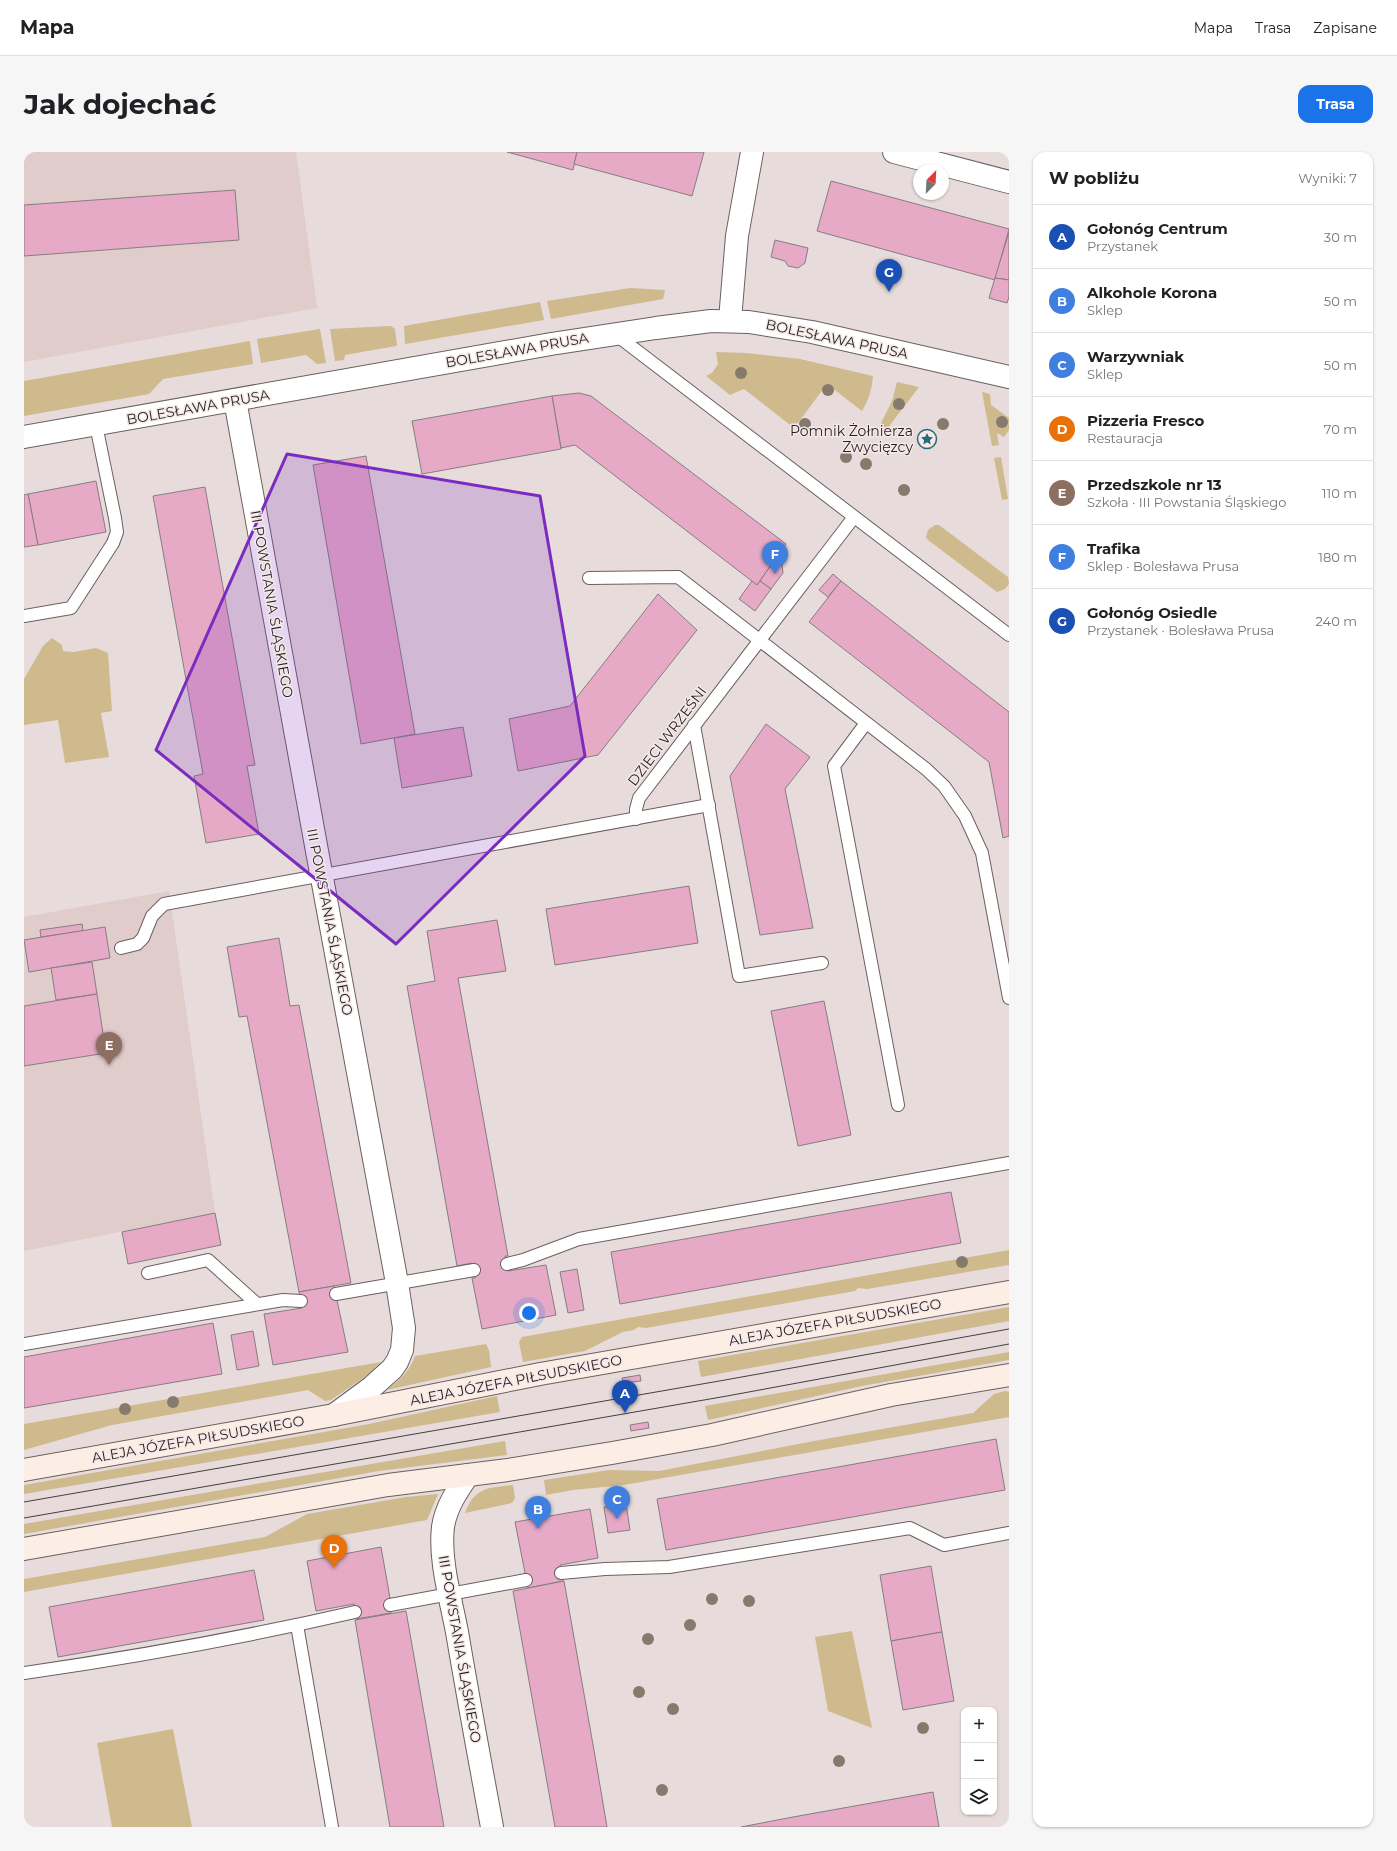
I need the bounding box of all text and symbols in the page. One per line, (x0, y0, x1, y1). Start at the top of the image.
text: Mapa (20, 16, 75, 39)
text: Mapa (1194, 19, 1233, 37)
text: Trasa (1255, 19, 1291, 37)
text: Zapisane (1313, 19, 1377, 37)
button: Trasa (1298, 85, 1373, 123)
text: Jak dojechać (24, 87, 216, 121)
north arrow (913, 164, 949, 200)
text: W pobliżu (1049, 168, 1139, 188)
text: Wyniki: 7 (1298, 170, 1357, 186)
text: Gołonóg Centrum (1087, 219, 1228, 238)
text: A (1057, 229, 1067, 245)
text: 30 m (1324, 229, 1357, 245)
text: Przystanek (1087, 238, 1158, 254)
pin: G (876, 259, 902, 292)
text: Alkohole Korona (1087, 283, 1217, 302)
text: B (1057, 293, 1067, 309)
text: 50 m (1324, 293, 1357, 309)
text: Sklep (1087, 302, 1123, 318)
street label: BOLESŁAWA PRUSA (764, 315, 911, 363)
street label: BOLESŁAWA PRUSA (444, 328, 591, 371)
text: Warzywniak (1087, 347, 1184, 366)
text: C (1057, 357, 1067, 373)
text: 50 m (1324, 357, 1357, 373)
text: Sklep (1087, 366, 1123, 382)
street label: BOLESŁAWA PRUSA (125, 385, 272, 428)
text: Pizzeria Fresco (1087, 411, 1204, 430)
text: D (1057, 421, 1067, 437)
text: 70 m (1324, 421, 1357, 437)
place label: Pomnik Żołnierza Zwycięzcy (790, 422, 913, 456)
place icon: Pomnik Żołnierza Zwycięzcy (916, 428, 938, 450)
text: Restauracja (1087, 430, 1163, 446)
text: Przedszkole nr 13 (1087, 475, 1222, 494)
text: E (1058, 485, 1066, 501)
text: 110 m (1322, 485, 1357, 501)
text: Szkoła · III Powstania Śląskiego (1087, 494, 1286, 510)
street label: III POWSTANIA ŚLĄSKIEGO (247, 509, 297, 699)
text: Trafika (1087, 539, 1141, 558)
pin: F (762, 541, 788, 574)
text: F (1058, 549, 1066, 565)
text: 180 m (1318, 549, 1357, 565)
text: Sklep · Bolesława Prusa (1087, 558, 1239, 574)
text: Gołonóg Osiedle (1087, 603, 1217, 622)
text: G (1057, 613, 1067, 629)
text: 240 m (1316, 613, 1357, 629)
text: Przystanek · Bolesława Prusa (1087, 622, 1274, 638)
street label: DZIECI WRZEŚNI (624, 683, 710, 789)
street label: III POWSTANIA ŚLĄSKIEGO (303, 827, 357, 1017)
pin: E (96, 1032, 122, 1065)
street label: ALEJA JÓZEFA PIŁSUDSKIEGO (727, 1294, 943, 1350)
your location (519, 1303, 539, 1323)
street label: ALEJA JÓZEFA PIŁSUDSKIEGO (408, 1351, 624, 1409)
pin: A (612, 1380, 638, 1413)
street label: ALEJA JÓZEFA PIŁSUDSKIEGO (90, 1411, 306, 1467)
pin: C (604, 1486, 630, 1519)
pin: B (525, 1496, 551, 1529)
pin: D (321, 1535, 347, 1568)
street label: III POWSTANIA ŚLĄSKIEGO (435, 1554, 485, 1744)
map controls (961, 1707, 997, 1815)
button: + (961, 1707, 997, 1743)
button: − (961, 1743, 997, 1779)
button: layers (961, 1779, 997, 1815)

